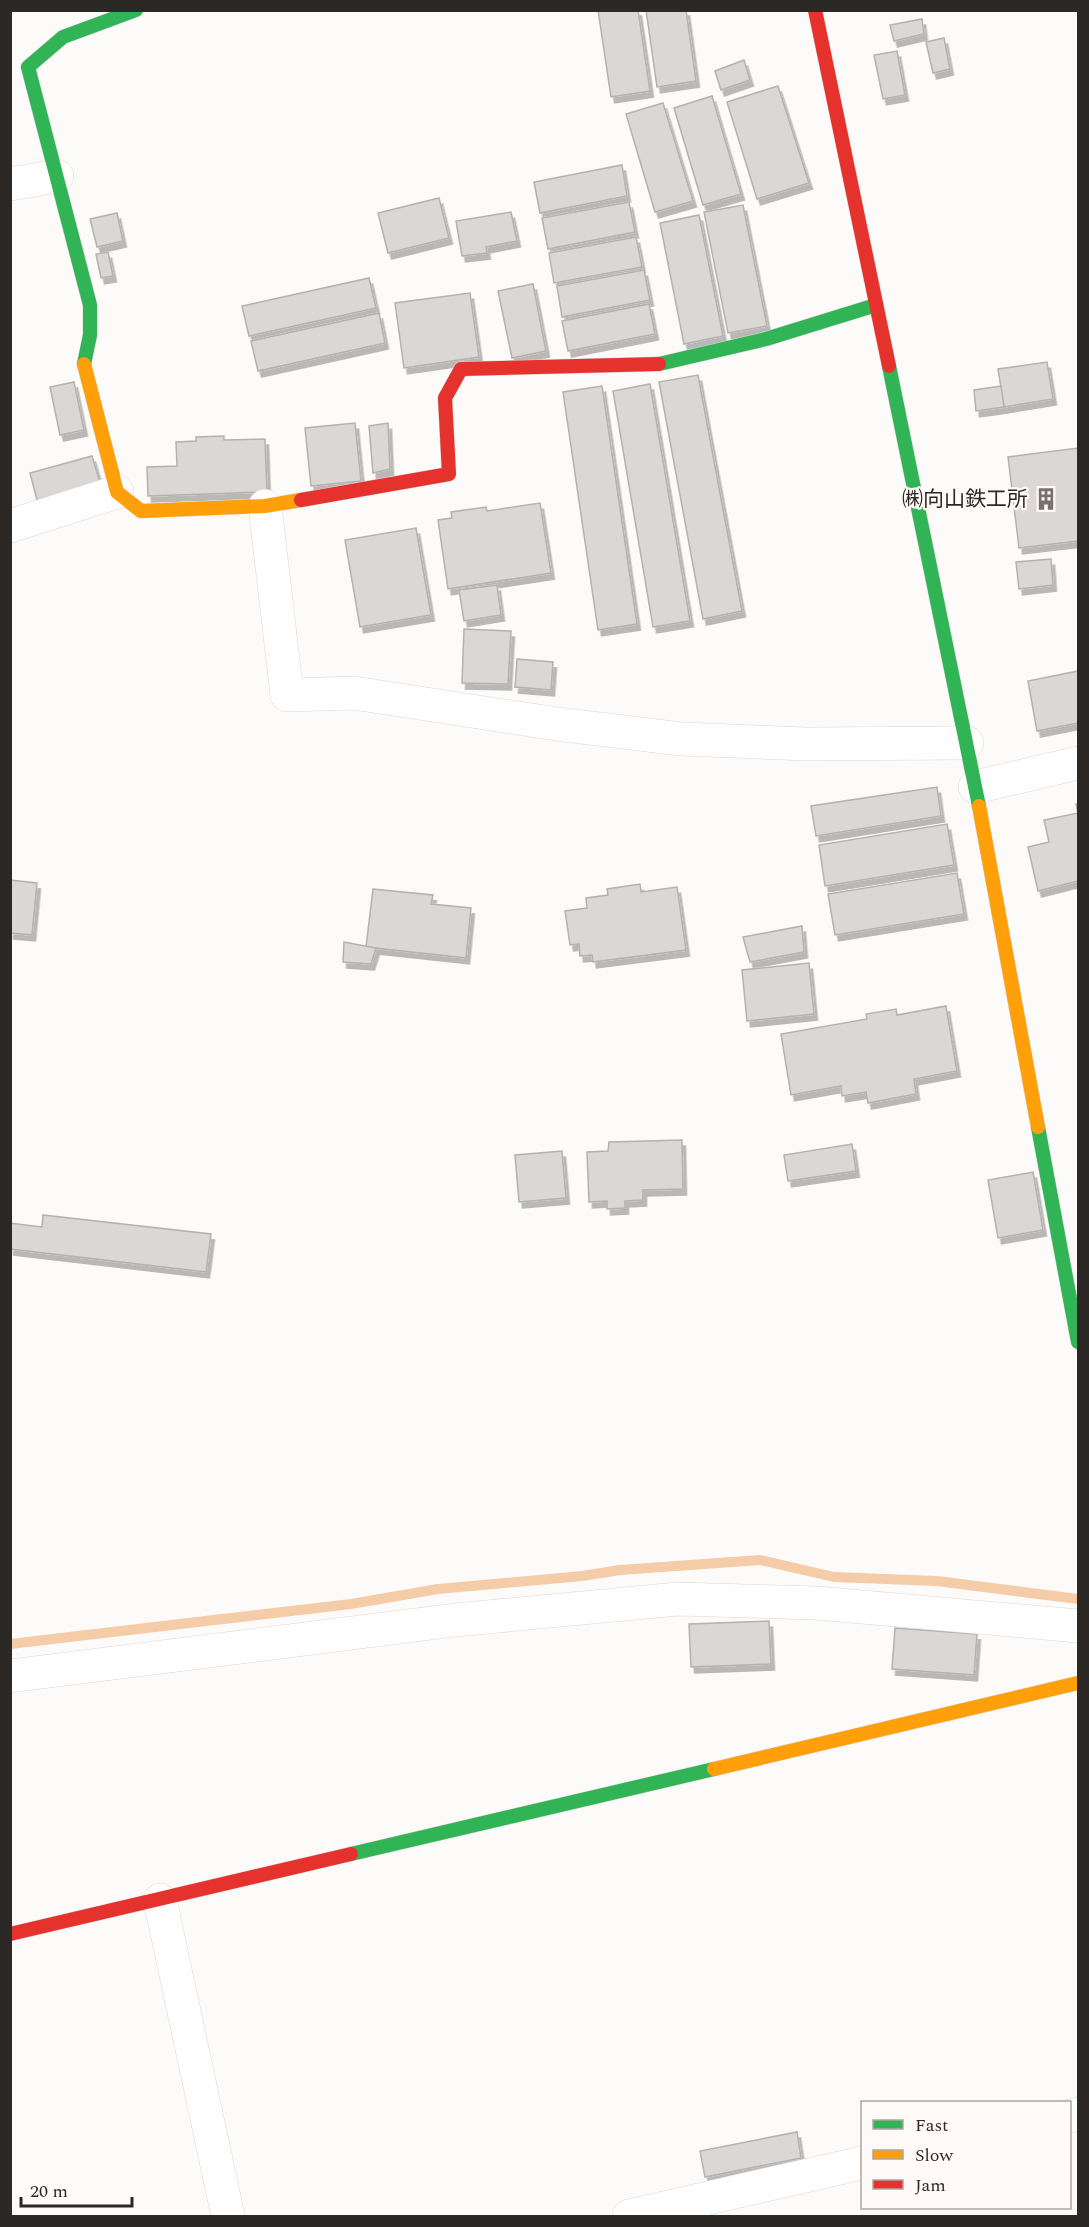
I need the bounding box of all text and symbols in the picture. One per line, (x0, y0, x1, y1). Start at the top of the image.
place label: ㈱向山鉄工所 (902, 484, 1028, 516)
building icon: ㈱向山鉄工所 (1033, 486, 1059, 512)
legend (861, 2101, 1071, 2209)
text: Fast (915, 2112, 948, 2139)
text: Slow (915, 2142, 954, 2169)
scale bar (21, 2170, 132, 2208)
text: Jam (915, 2172, 946, 2199)
text: 20 m (30, 2178, 68, 2205)

